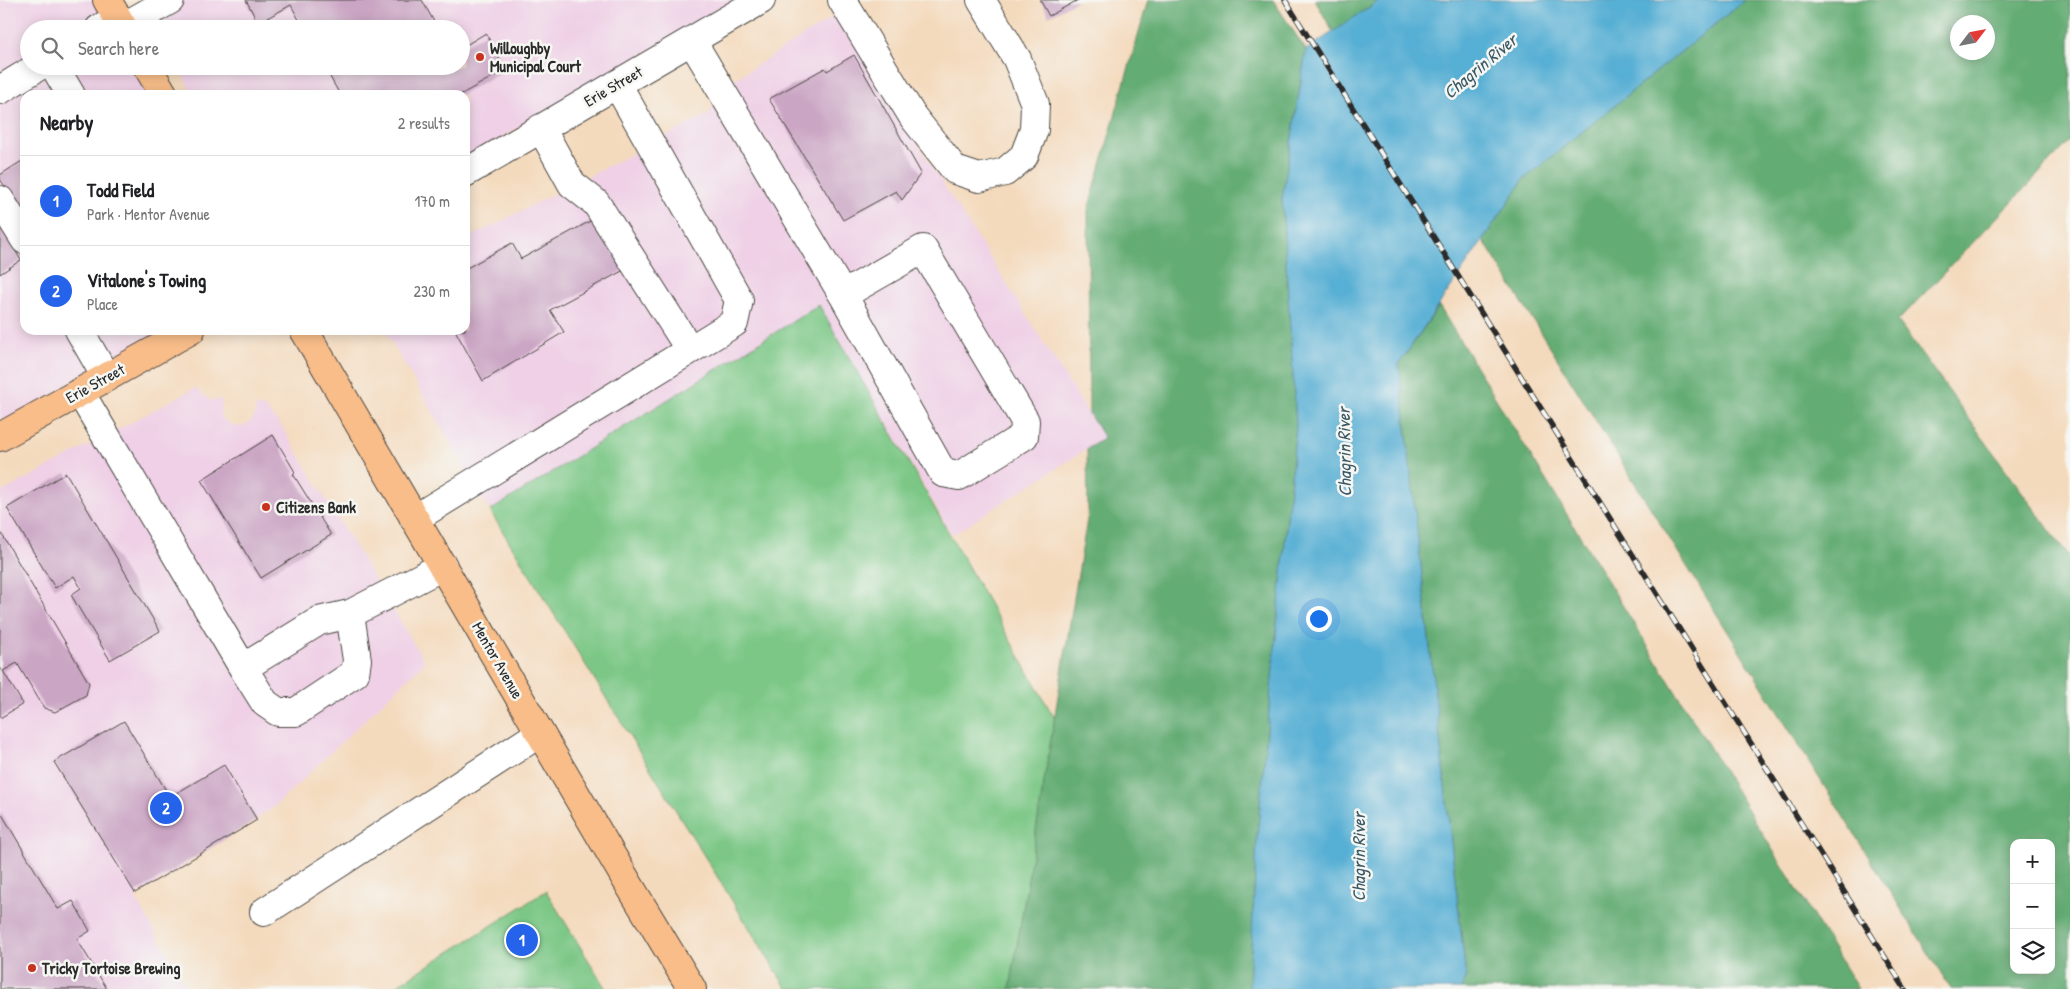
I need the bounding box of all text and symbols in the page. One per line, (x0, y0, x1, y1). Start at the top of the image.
north arrow (1950, 15, 1995, 60)
search box (20, 20, 470, 75)
water label: Chagrin River (1438, 26, 1524, 104)
icon: search (38, 34, 66, 62)
text: Search here (78, 35, 159, 61)
place label: Willoughby Municipal Court (490, 37, 581, 78)
marker: Willoughby Municipal Court (474, 51, 486, 63)
street label: Erie Street (580, 60, 647, 112)
text: Nearby (40, 108, 93, 137)
text: 2 results (398, 112, 450, 134)
text: Todd Field (87, 177, 154, 203)
text: 1 (53, 190, 59, 212)
text: 170 m (415, 190, 450, 212)
text: Park · Mentor Avenue (87, 203, 210, 225)
text: Vitalone's Towing (87, 267, 206, 293)
text: 2 (52, 280, 60, 302)
text: 230 m (414, 280, 450, 302)
text: Place (87, 293, 118, 315)
street label: Erie Street (62, 358, 129, 408)
water label: Chagrin River (1331, 405, 1357, 497)
place label: Citizens Bank (276, 496, 356, 518)
marker: Citizens Bank (260, 501, 272, 513)
your location (1306, 606, 1332, 632)
street label: Mentor Avenue (467, 617, 529, 703)
pin: 2 (150, 789, 182, 827)
water label: Chagrin River (1346, 810, 1371, 902)
map controls (2010, 839, 2055, 974)
button: + (2010, 839, 2055, 884)
button: − (2010, 884, 2055, 929)
pin: 1 (506, 921, 538, 959)
button: layers (2010, 929, 2055, 974)
place label: Tricky Tortoise Brewing (41, 957, 180, 980)
marker: Tricky Tortoise Brewing (26, 962, 38, 974)

